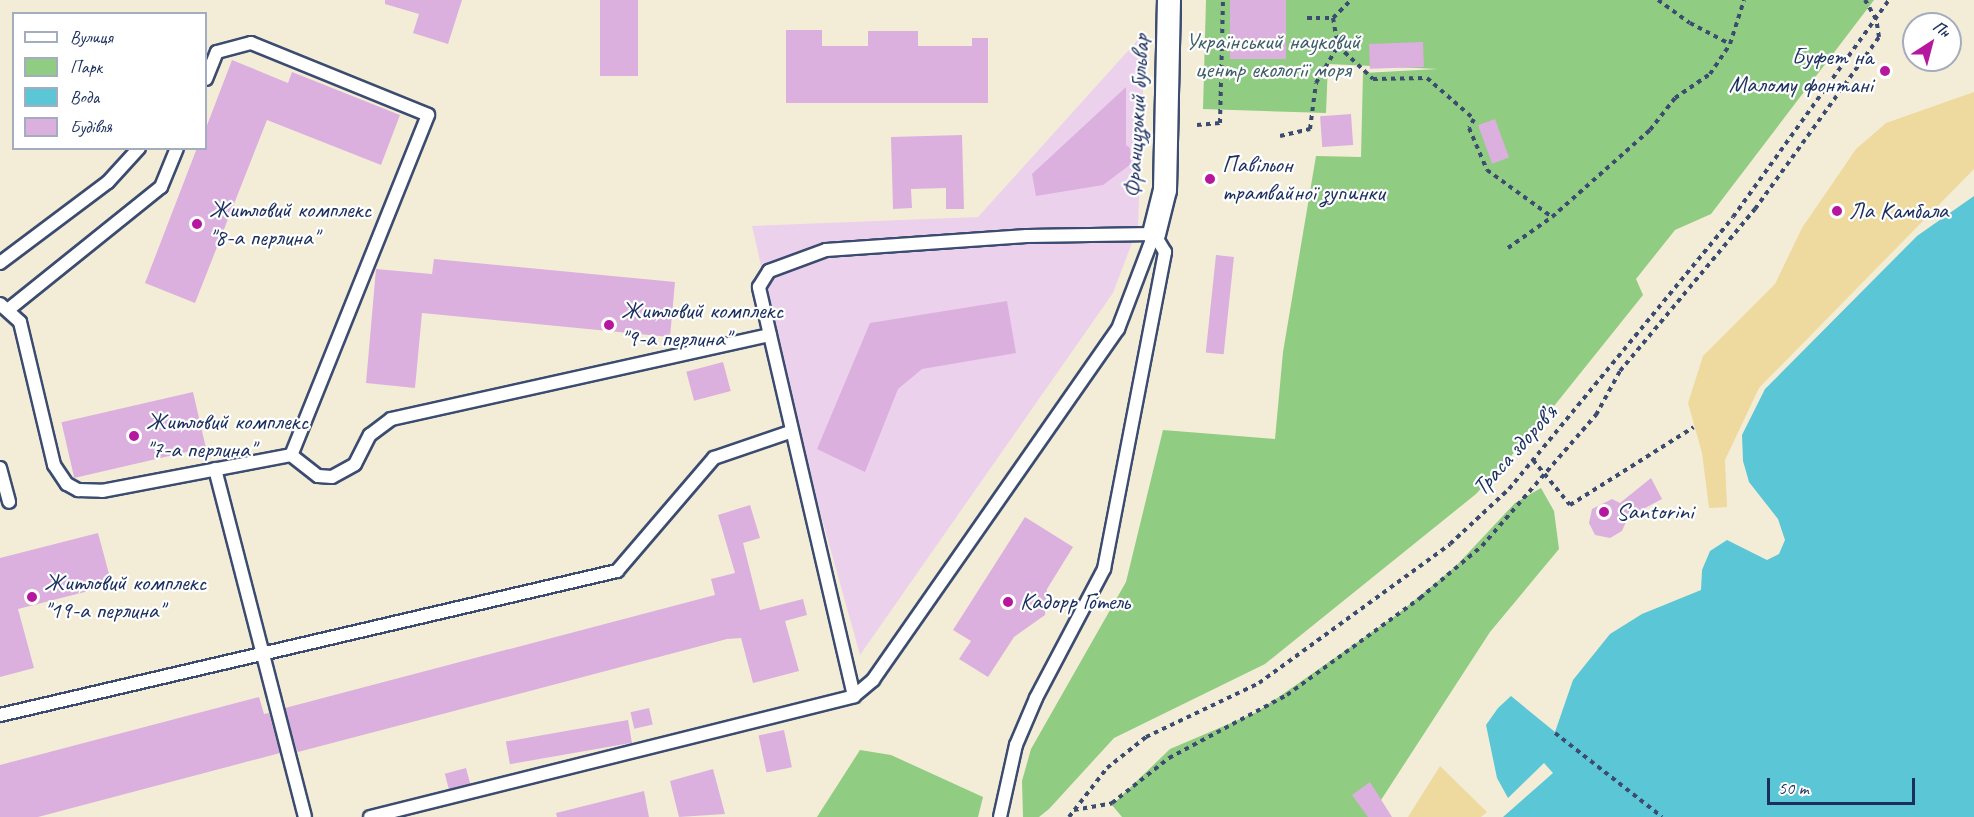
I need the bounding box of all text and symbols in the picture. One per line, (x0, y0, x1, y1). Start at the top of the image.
legend (12, 12, 207, 150)
north arrow (1902, 12, 1962, 72)
text: Пн (1929, 16, 1954, 42)
text: Вулиця (70, 26, 113, 48)
park label: Український науковий центр екології моря (1186, 28, 1360, 84)
street label: Французький бульвар (1118, 33, 1156, 199)
place label: Буфет на Малому фонтані (1731, 43, 1873, 99)
text: Парк (70, 56, 102, 78)
marker: Буфет на Малому фонтані (1878, 64, 1892, 78)
text: Вода (70, 86, 99, 108)
text: Будівля (70, 116, 112, 138)
place label: Павільон трамвайної зупинки (1222, 151, 1384, 207)
marker: Павільон трамвайної зупинки (1203, 172, 1217, 186)
place label: Житловий комплекс "8-а перлина" (209, 196, 371, 252)
place label: Ла Камбала (1849, 197, 1947, 225)
marker: Ла Камбала (1830, 204, 1844, 218)
marker: Житловий комплекс "8-а перлина" (190, 217, 204, 231)
place label: Житловий комплекс "9-а перлина" (621, 297, 783, 353)
marker: Житловий комплекс "9-а перлина" (602, 318, 616, 332)
street label: Траса здоров’я (1467, 399, 1563, 501)
place label: Житловий комплекс "7-а перлина" (146, 408, 308, 464)
marker: Житловий комплекс "7-а перлина" (127, 429, 141, 443)
place label: Santorini (1616, 498, 1694, 526)
marker: Santorini (1597, 505, 1611, 519)
place label: Житловий комплекс "19-а перлина" (44, 569, 206, 625)
place label: Кадорр Готель (1020, 588, 1130, 616)
marker: Житловий комплекс "19-а перлина" (25, 590, 39, 604)
marker: Кадорр Готель (1001, 595, 1015, 609)
scale bar (1770, 766, 1918, 804)
text: 50 m (1778, 777, 1809, 799)

